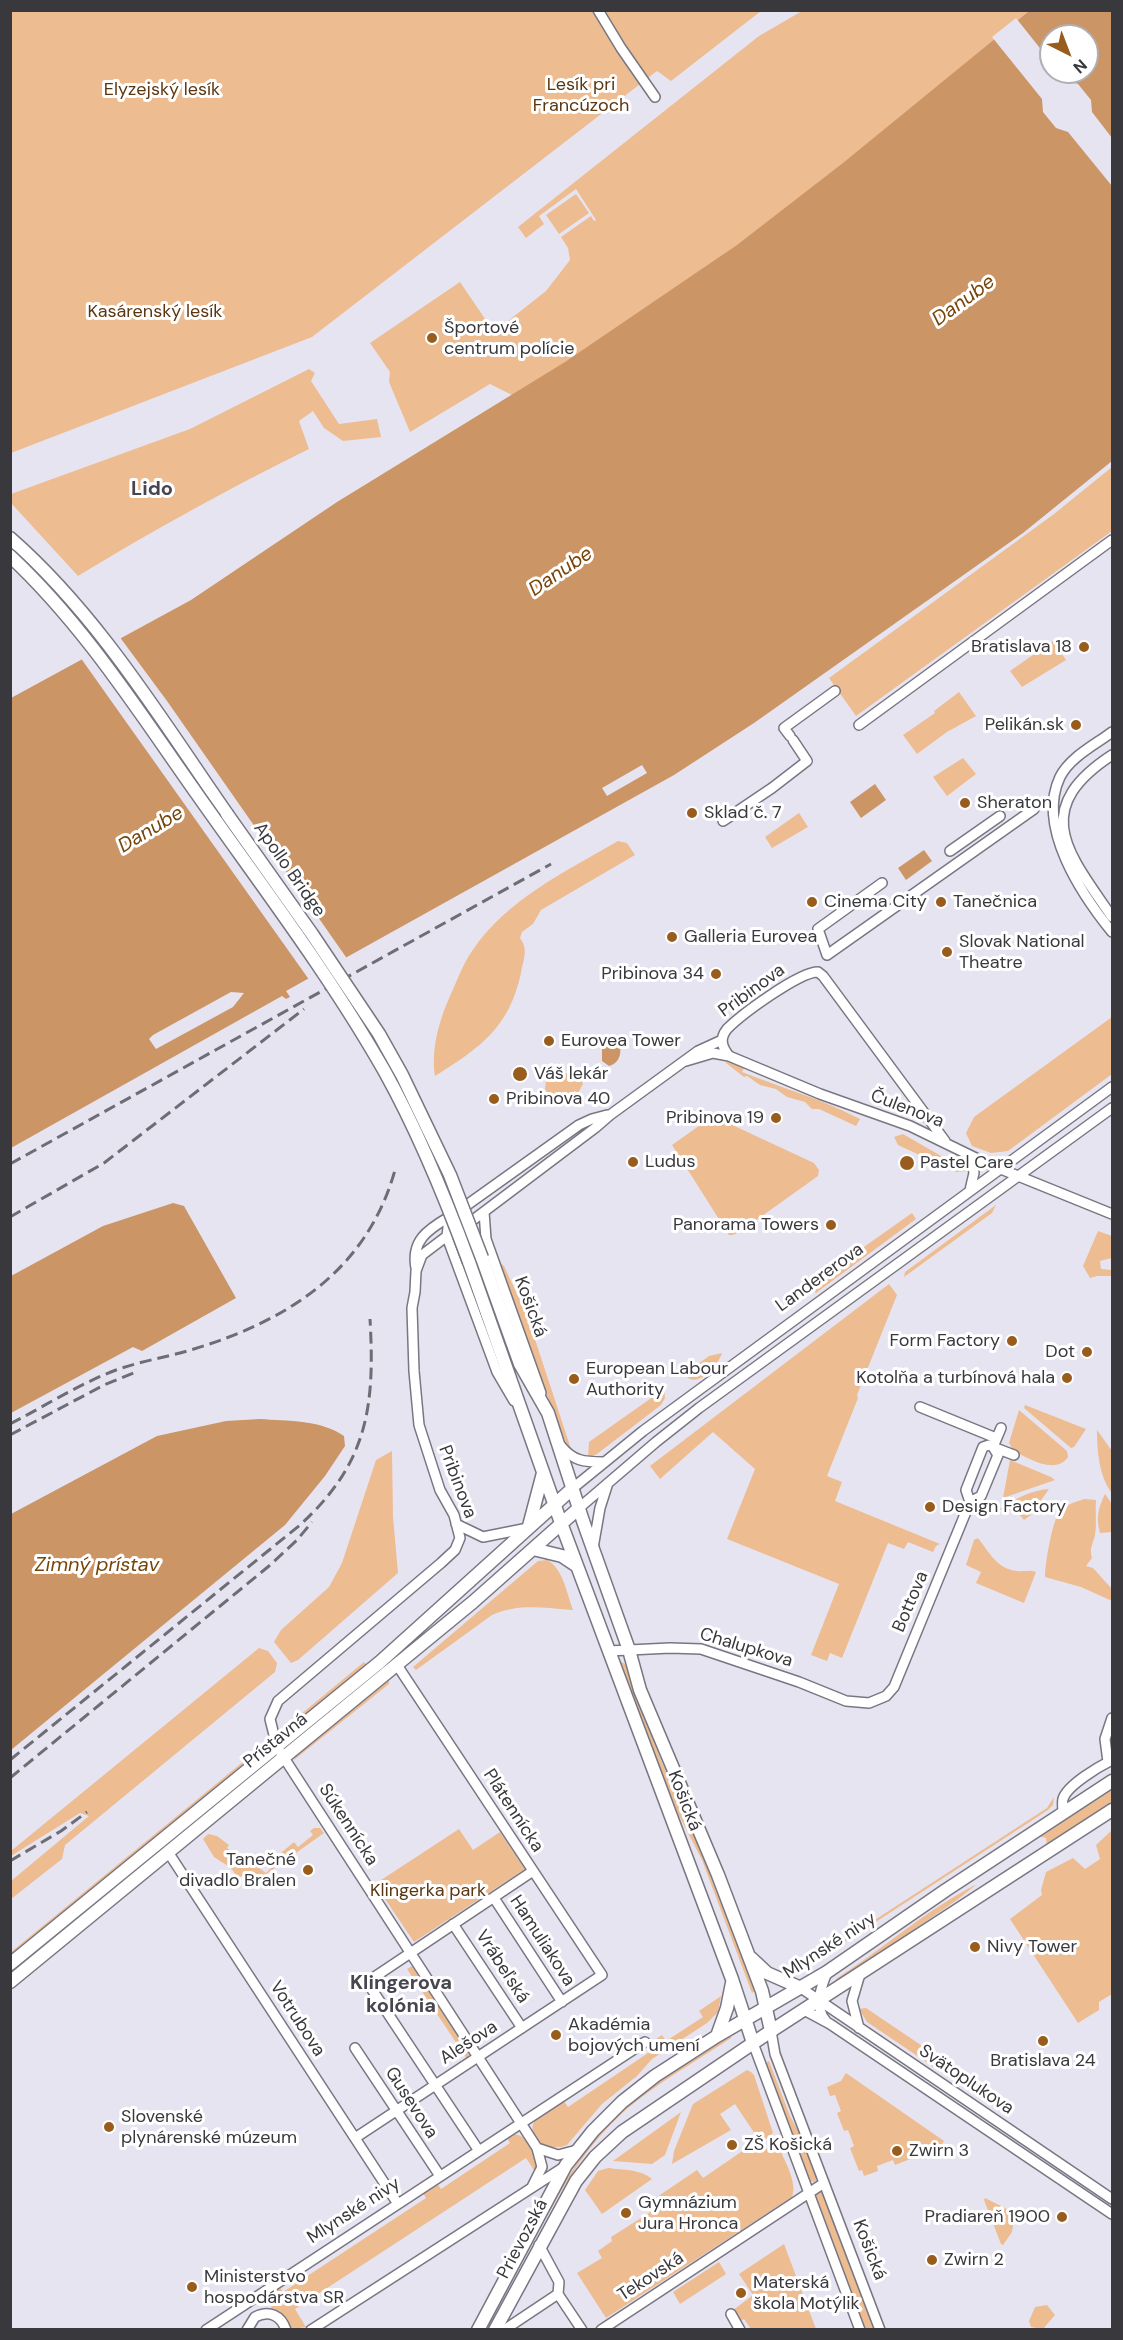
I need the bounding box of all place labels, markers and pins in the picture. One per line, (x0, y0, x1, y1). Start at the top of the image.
place label: Športové centrum polície (444, 317, 575, 360)
marker: Športové centrum polície (425, 331, 439, 345)
place label: Bratislava 18 (971, 636, 1072, 658)
marker: Bratislava 18 (1077, 640, 1091, 654)
place label: Pelikán.sk (985, 714, 1064, 736)
marker: Pelikán.sk (1069, 718, 1083, 732)
place label: Sheraton (977, 792, 1052, 814)
marker: Sheraton (958, 796, 972, 810)
place label: Sklad č. 7 (704, 802, 782, 824)
marker: Sklad č. 7 (685, 806, 699, 820)
place label: Cinema City (824, 891, 927, 913)
place label: Tanečnica (953, 891, 1037, 913)
marker: Cinema City (805, 895, 819, 909)
marker: Tanečnica (934, 895, 948, 909)
place label: Galleria Eurovea (684, 926, 817, 948)
marker: Galleria Eurovea (665, 930, 679, 944)
place label: Slovak National Theatre (959, 931, 1085, 974)
marker: Slovak National Theatre (940, 945, 954, 959)
place label: Pribinova 34 (601, 963, 704, 985)
marker: Pribinova 34 (709, 967, 723, 981)
place label: Eurovea Tower (561, 1030, 681, 1052)
marker: Eurovea Tower (542, 1034, 556, 1048)
place label: Váš lekár (534, 1063, 608, 1085)
marker: Váš lekár (511, 1065, 529, 1083)
place label: Pribinova 40 (506, 1088, 610, 1110)
marker: Pribinova 40 (487, 1092, 501, 1106)
place label: Pribinova 19 (666, 1107, 764, 1129)
marker: Pribinova 19 (769, 1111, 783, 1125)
place label: Ludus (645, 1151, 695, 1173)
place label: Pastel Care (920, 1152, 1014, 1174)
marker: Pastel Care (898, 1154, 916, 1172)
marker: Ludus (626, 1155, 640, 1169)
place label: Panorama Towers (673, 1214, 819, 1236)
marker: Panorama Towers (824, 1218, 838, 1232)
place label: Form Factory (890, 1330, 1000, 1352)
marker: Form Factory (1005, 1334, 1019, 1348)
place label: Dot (1045, 1341, 1075, 1363)
marker: Dot (1080, 1345, 1094, 1359)
place label: European Labour Authority (586, 1358, 728, 1400)
place label: Kotolňa a turbínová hala (856, 1367, 1055, 1389)
marker: Kotolňa a turbínová hala (1060, 1371, 1074, 1385)
marker: European Labour Authority (567, 1372, 581, 1386)
place label: Design Factory (942, 1496, 1066, 1518)
marker: Design Factory (923, 1500, 937, 1514)
place label: Tanečné divadlo Bralen (179, 1849, 296, 1892)
marker: Tanečné divadlo Bralen (301, 1863, 315, 1877)
place label: Nivy Tower (987, 1936, 1077, 1958)
marker: Nivy Tower (968, 1940, 982, 1954)
place label: Akadémia bojových umení (568, 2014, 700, 2056)
marker: Akadémia bojových umení (549, 2028, 563, 2042)
marker: Bratislava 24 (1036, 2034, 1050, 2048)
place label: Bratislava 24 (990, 2050, 1096, 2072)
place label: Slovenské plynárenské múzeum (121, 2106, 297, 2148)
marker: Slovenské plynárenské múzeum (102, 2120, 116, 2134)
place label: ZŠ Košická (744, 2134, 832, 2156)
marker: ZŠ Košická (725, 2138, 739, 2152)
place label: Zwirn 3 (909, 2140, 969, 2162)
marker: Zwirn 3 (890, 2144, 904, 2158)
place label: Gymnázium Jura Hronca (638, 2192, 738, 2234)
marker: Gymnázium Jura Hronca (619, 2206, 633, 2220)
place label: Pradiareň 1900 (925, 2206, 1050, 2228)
marker: Pradiareň 1900 (1055, 2210, 1069, 2224)
place label: Zwirn 2 (944, 2249, 1004, 2271)
marker: Zwirn 2 (925, 2253, 939, 2267)
place label: Ministerstvo hospodárstva SR (204, 2266, 344, 2308)
place label: Materská škola Motýlik (753, 2272, 860, 2314)
marker: Ministerstvo hospodárstva SR (185, 2280, 199, 2294)
marker: Materská škola Motýlik (734, 2286, 748, 2300)

